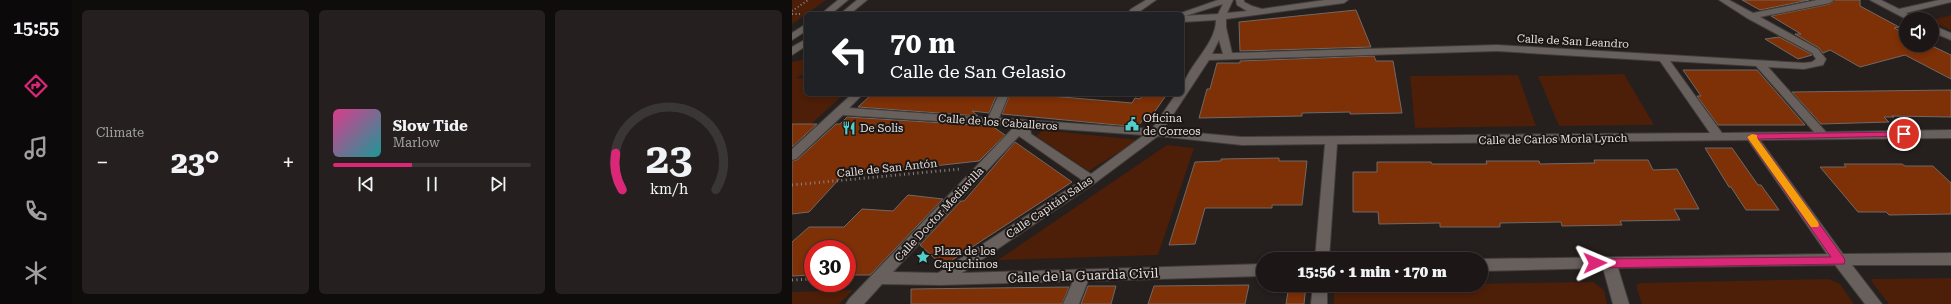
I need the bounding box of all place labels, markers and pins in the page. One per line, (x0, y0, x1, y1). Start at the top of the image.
place label: Oficina de Correos (1143, 112, 1201, 138)
public building icon: Oficina de Correos (1124, 116, 1140, 132)
pin (1887, 117, 1921, 151)
restaurant icon: De Solís (841, 120, 857, 136)
place label: De Solís (860, 122, 903, 135)
place label: Plaza de los Capuchinos (934, 245, 998, 271)
place icon: Plaza de los Capuchinos (915, 249, 931, 265)

